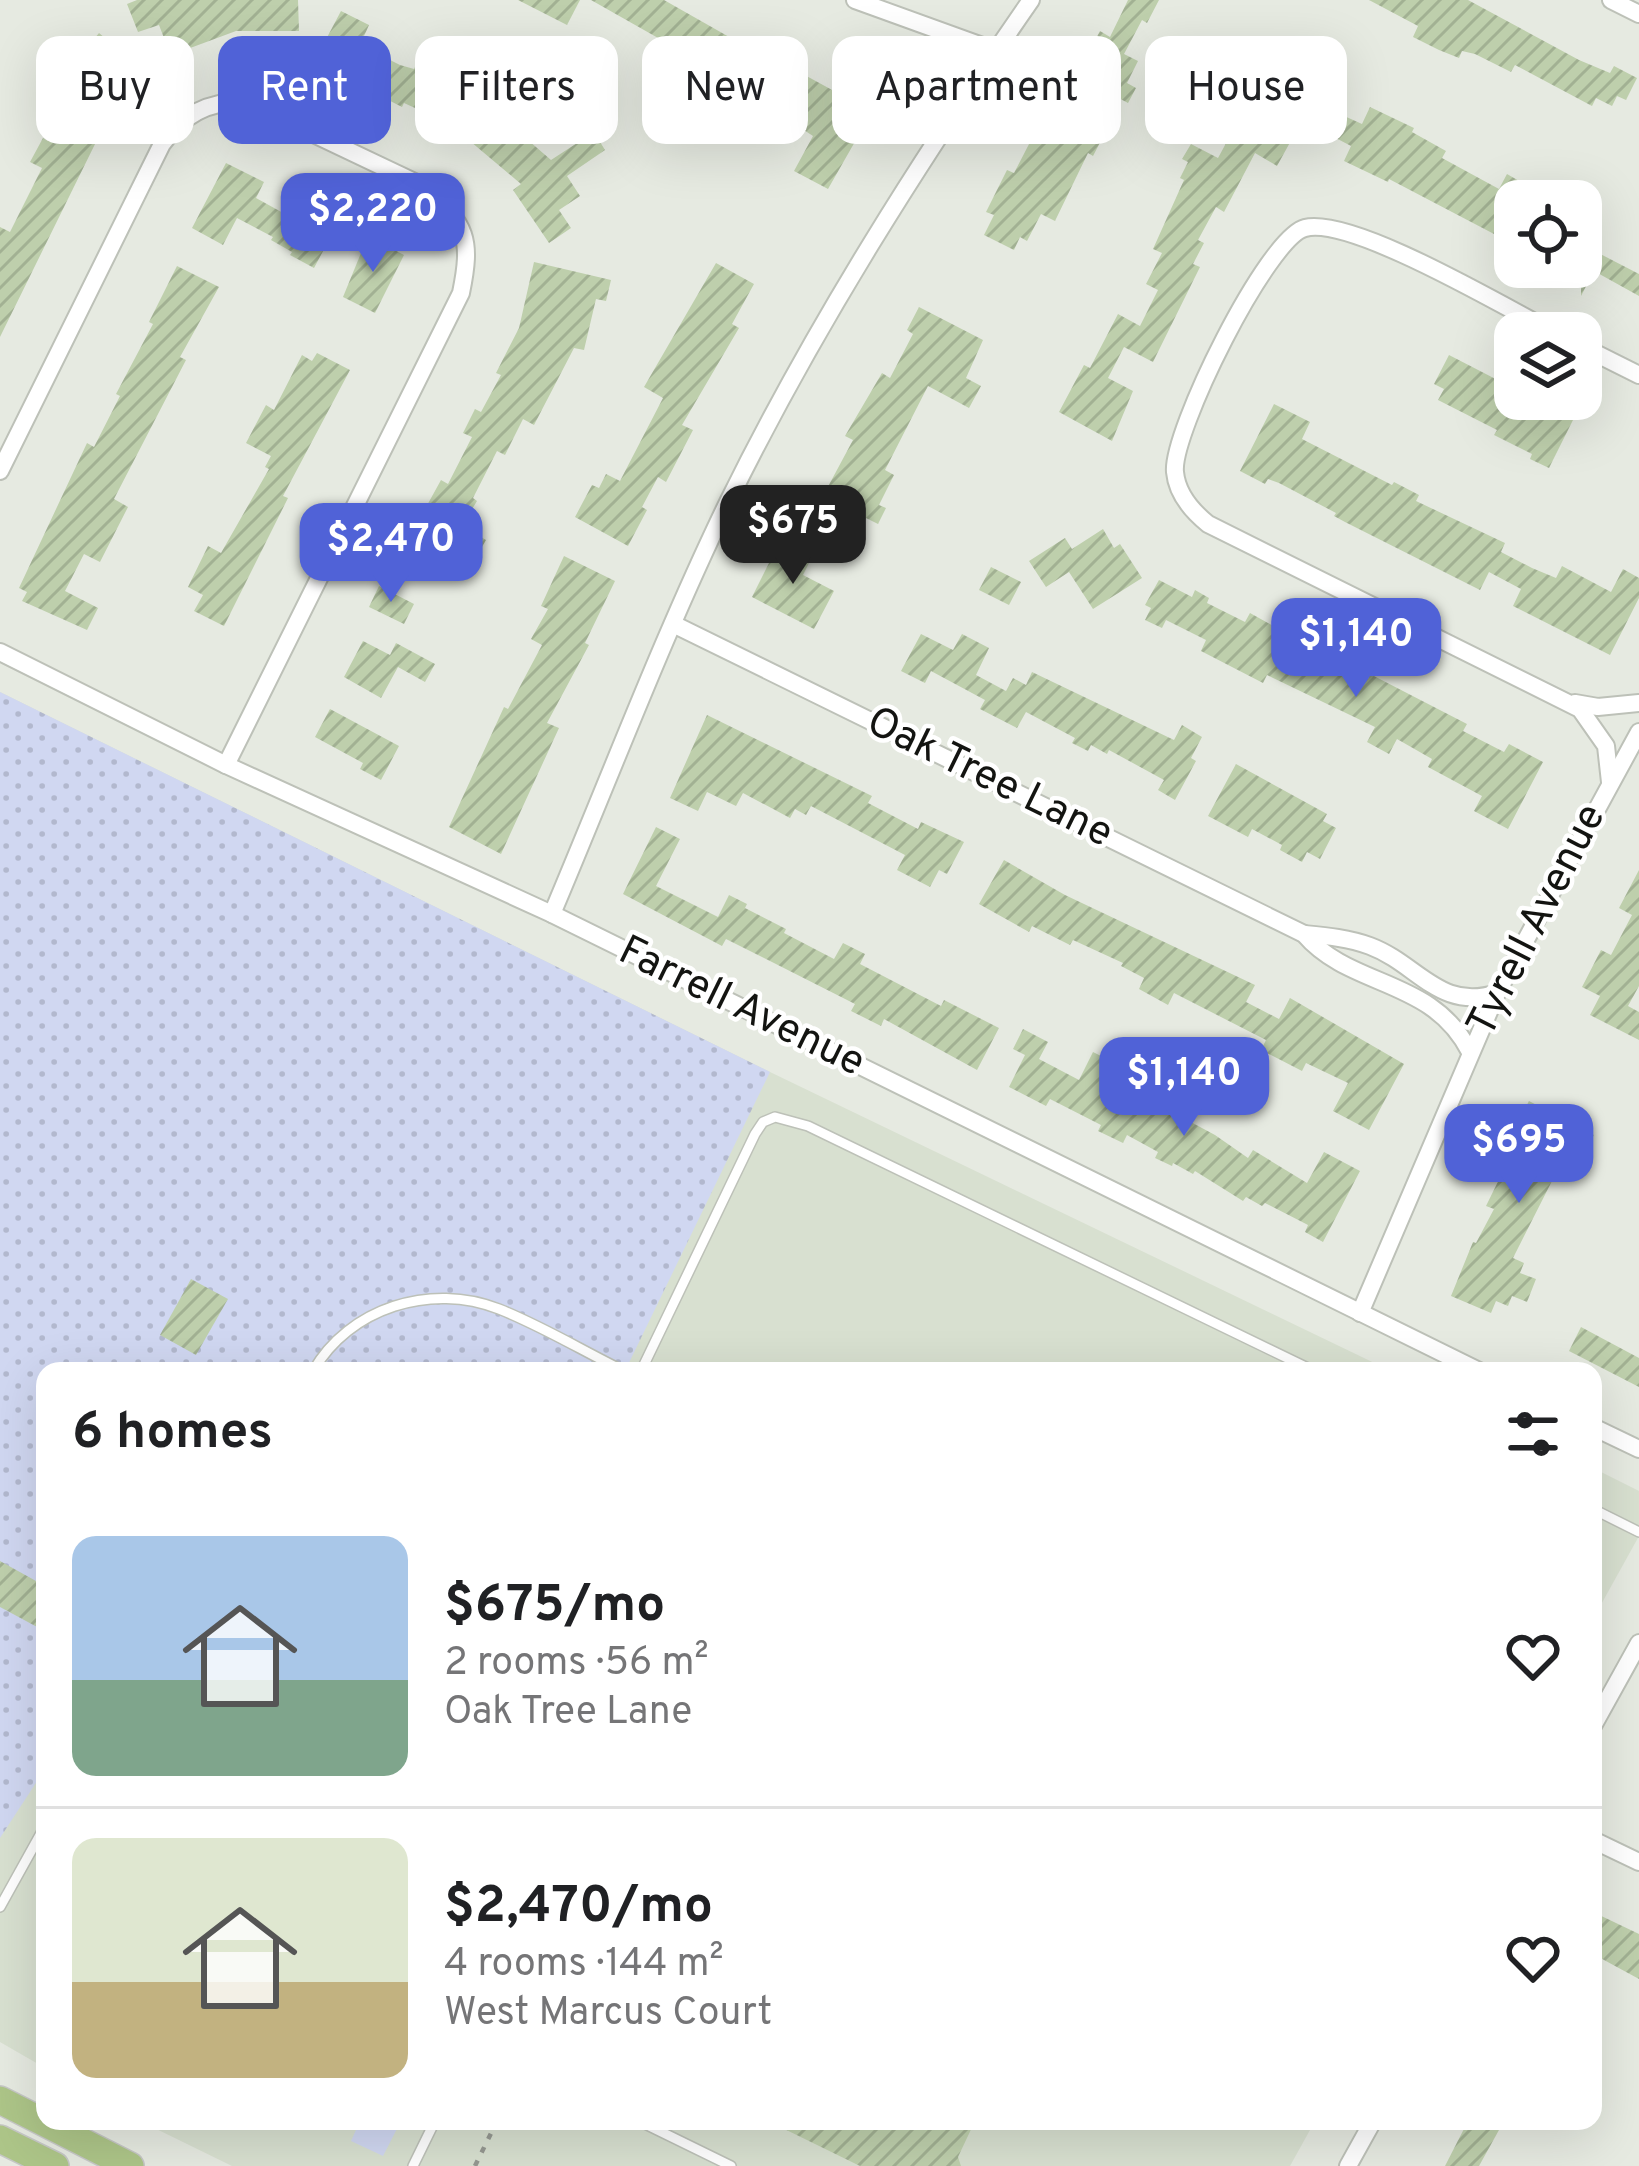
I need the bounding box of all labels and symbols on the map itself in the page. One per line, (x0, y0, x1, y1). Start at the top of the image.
pin: $2,220 (275, 173, 471, 275)
pin: $675 (722, 485, 864, 587)
pin: $2,470 (293, 503, 489, 605)
pin: $1,140 (1258, 598, 1454, 700)
street label: Oak Tree Lane (857, 697, 1121, 861)
street label: Tyrell Avenue (1457, 796, 1619, 1046)
street label: Farrell Avenue (609, 926, 873, 1090)
pin: $1,140 (1086, 1037, 1282, 1139)
pin: $695 (1448, 1104, 1590, 1206)

